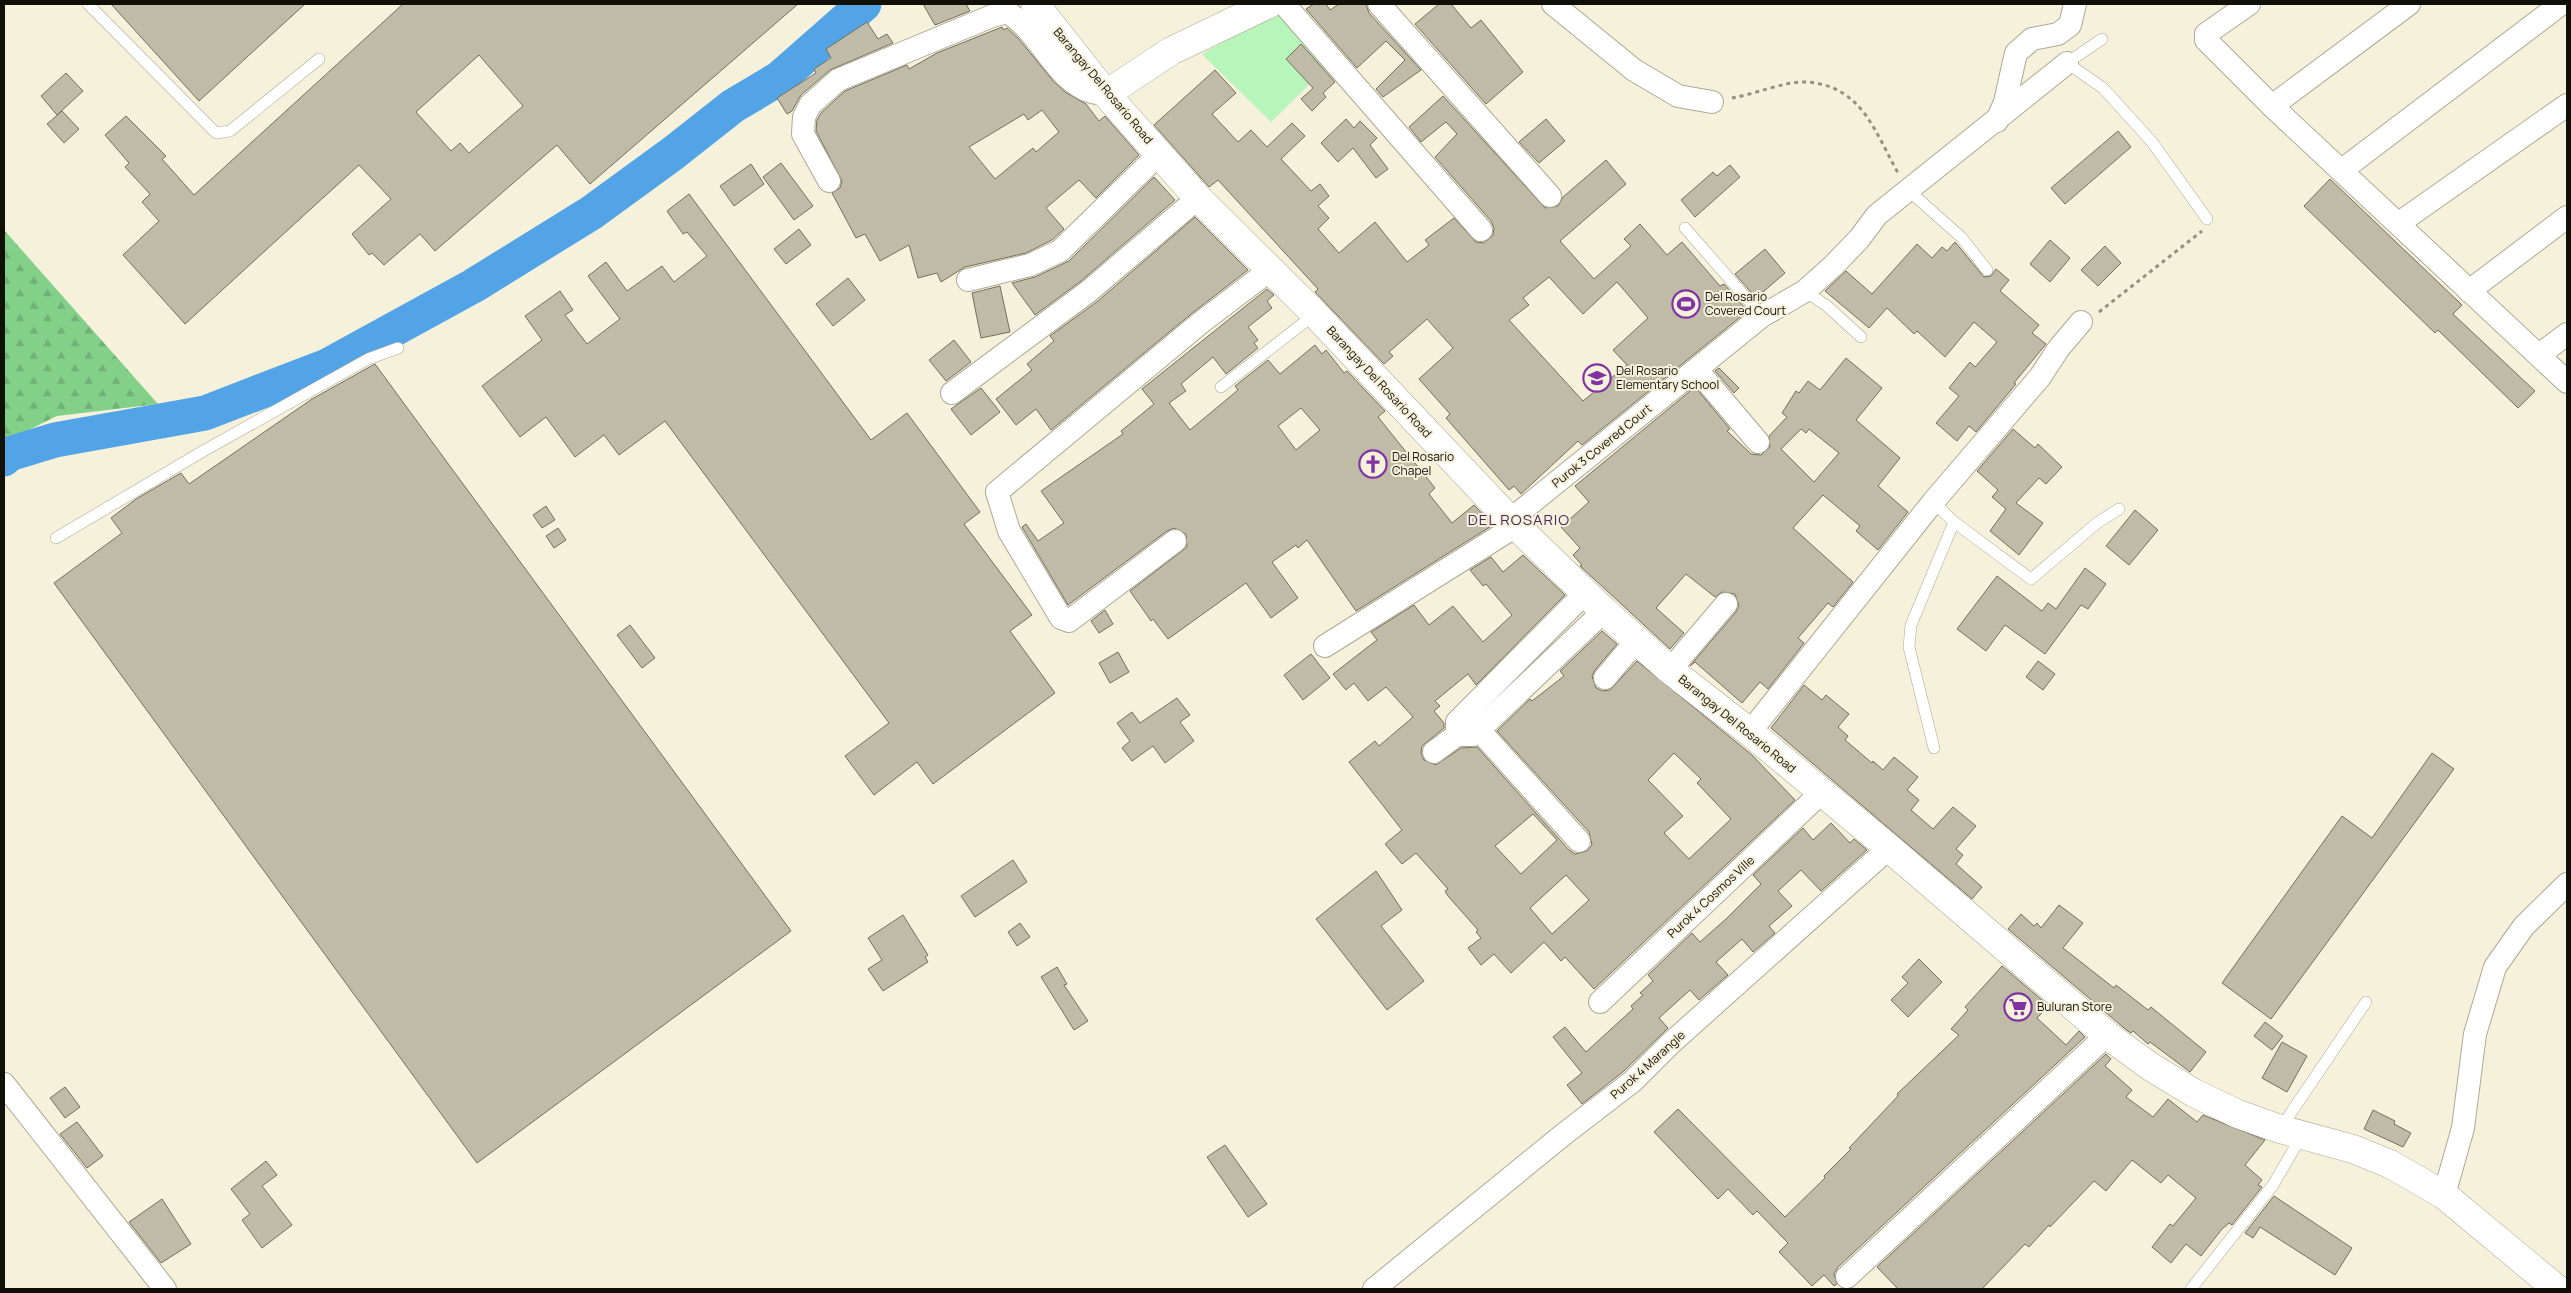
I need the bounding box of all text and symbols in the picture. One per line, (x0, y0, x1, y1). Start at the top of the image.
street label: Barangay Del Rosario Road (1050, 24, 1157, 147)
place label: Del Rosario Covered Court (1705, 288, 1786, 319)
sports icon: Del Rosario Covered Court (1671, 289, 1701, 319)
street label: Barangay Del Rosario Road (1323, 322, 1436, 441)
place label: Del Rosario Elementary School (1616, 362, 1719, 393)
school or university icon: Del Rosario Elementary School (1582, 363, 1612, 393)
street label: Purok 3 Covered Court (1548, 400, 1655, 491)
place label: Del Rosario Chapel (1392, 448, 1454, 479)
church icon: Del Rosario Chapel (1358, 449, 1388, 479)
district label: DEL ROSARIO (1468, 509, 1570, 530)
street label: Barangay Del Rosario Road (1675, 671, 1800, 776)
street label: Purok 4 Cosmos Ville (1663, 852, 1758, 942)
supermarket icon: Buluran Store (2003, 992, 2033, 1022)
place label: Buluran Store (2037, 998, 2112, 1015)
street label: Purok 4 Marangle (1607, 1027, 1689, 1103)

